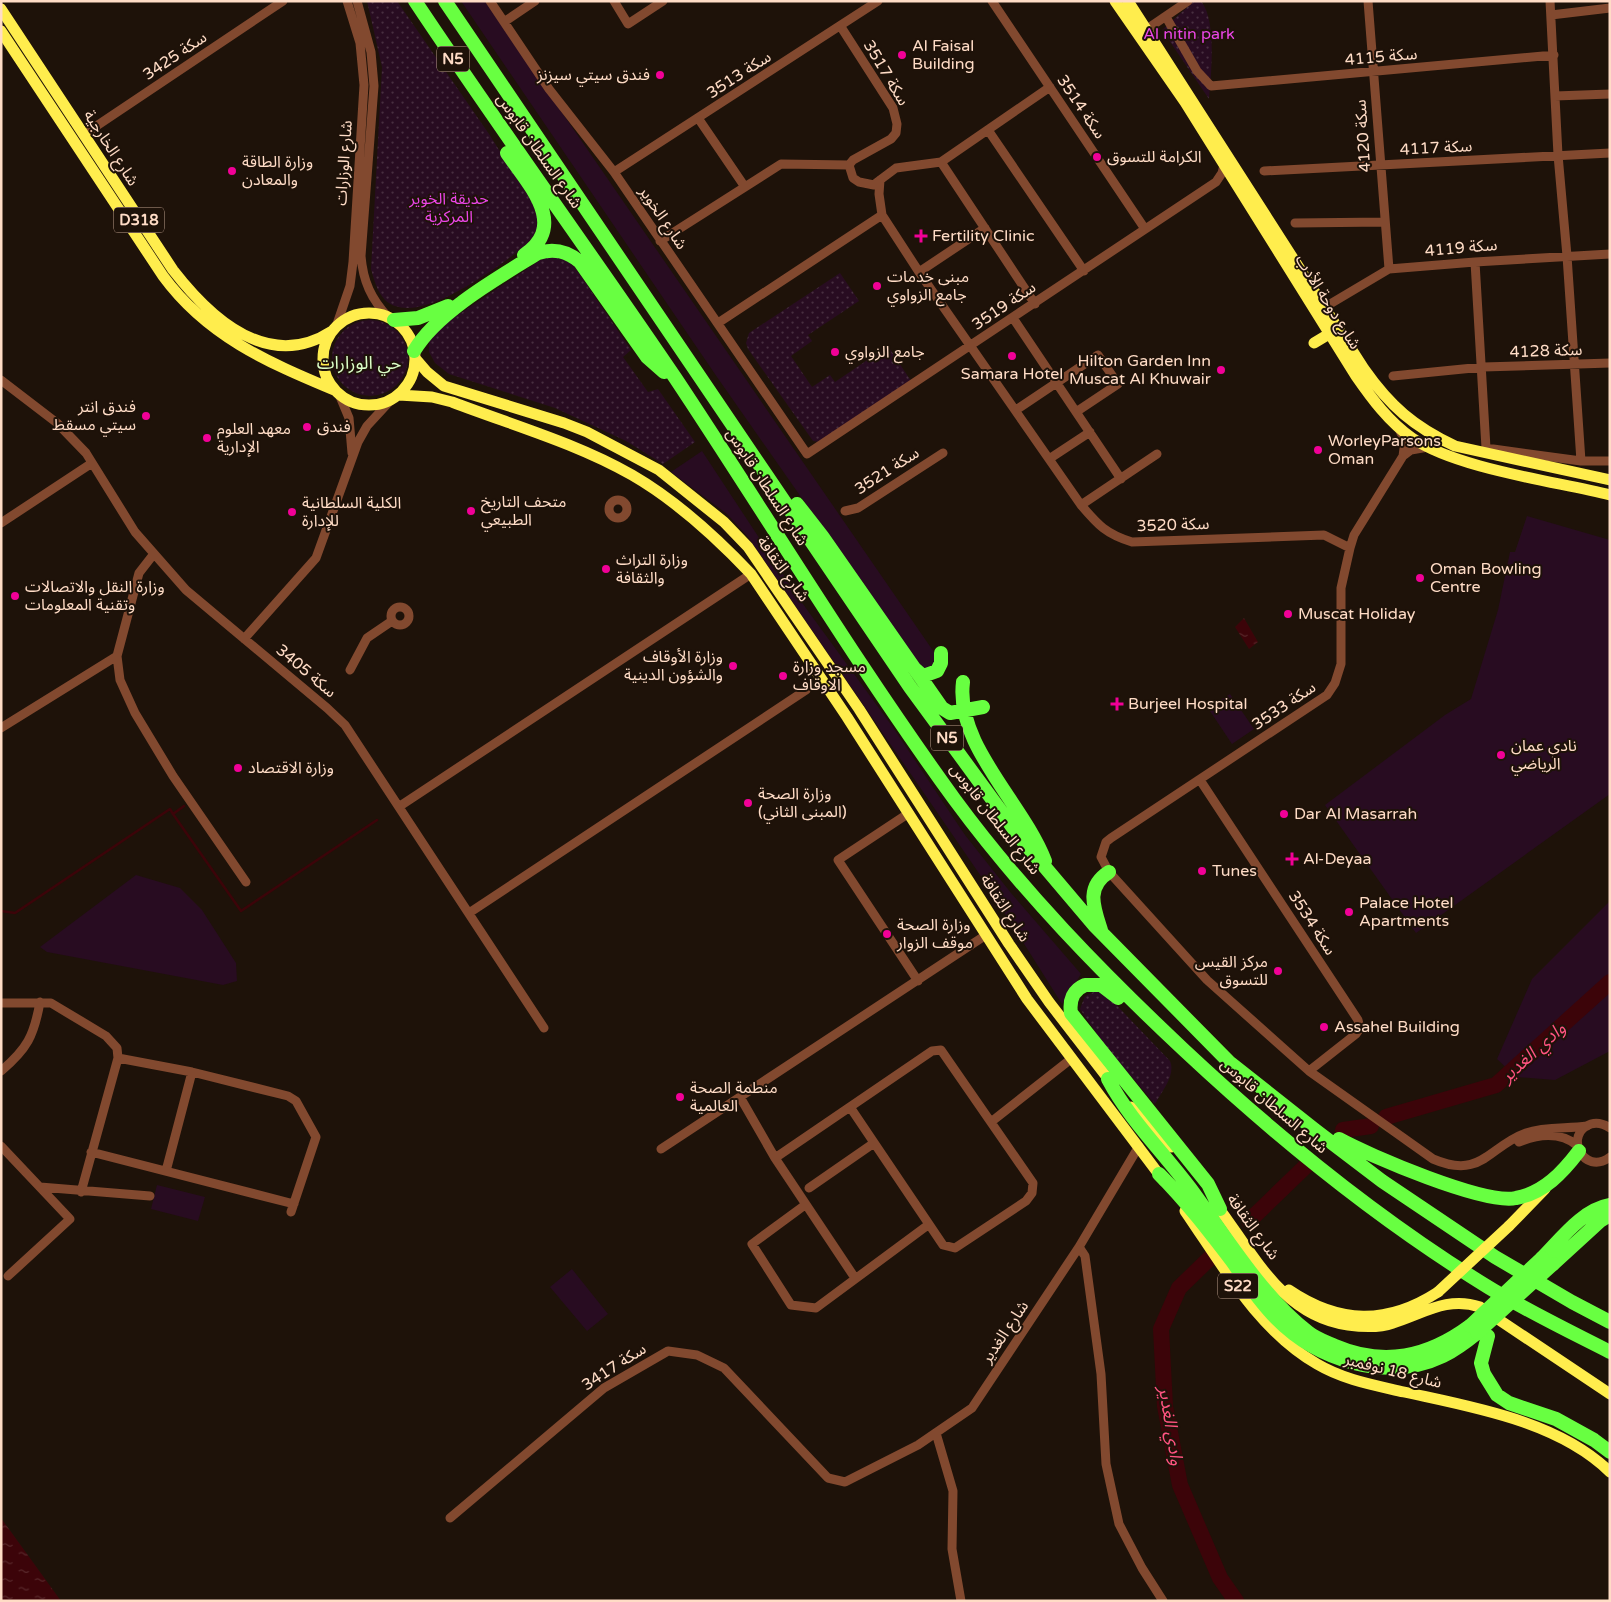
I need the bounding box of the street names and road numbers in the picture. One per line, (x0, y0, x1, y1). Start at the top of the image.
street label: سكة 3425 (139, 27, 211, 85)
street label: سكة 3517 (859, 37, 913, 109)
street label: سكة 4115 (1344, 44, 1418, 70)
road number: N5 (437, 46, 469, 72)
street label: سكة 3513 (703, 47, 775, 103)
street label: سكة 3514 (1052, 71, 1110, 143)
street label: شارع السلطان قابوس (490, 90, 586, 214)
street label: سكة 4120 (1350, 99, 1376, 173)
street label: شارع الخارجية (77, 106, 143, 191)
street label: شارع الوزارات (331, 120, 359, 206)
street label: سكة 4117 (1399, 136, 1473, 160)
street label: شارع الخوير (632, 182, 691, 255)
road number: D318 (114, 208, 164, 232)
street label: سكة 4119 (1424, 235, 1498, 261)
street label: شارع دوحة الأدب (1289, 251, 1365, 354)
street label: سكة 3519 (968, 277, 1040, 335)
street label: سكة 4128 (1509, 340, 1583, 362)
street label: شارع السلطان قابوس (720, 425, 812, 551)
street label: سكة 3521 (851, 443, 923, 499)
street label: سكة 3520 (1136, 514, 1210, 536)
street label: شارع الثقافة (751, 532, 814, 607)
street label: سكة 3405 (272, 640, 340, 702)
street label: سكة 3533 (1248, 677, 1320, 735)
road number: N5 (931, 726, 963, 750)
street label: شارع السلطان قابوس (944, 759, 1045, 880)
street label: شارع الثقافة (974, 870, 1034, 947)
street label: سكة 3534 (1284, 887, 1340, 959)
street label: شارع السلطان قابوس (1215, 1054, 1332, 1160)
street label: شارع الثقافة (1221, 1190, 1284, 1265)
road number: S22 (1218, 1274, 1258, 1298)
street label: شارع الغدير (976, 1297, 1035, 1369)
street label: سكة 3417 (578, 1339, 650, 1395)
street label: شارع 18 نوفمبر (1341, 1349, 1444, 1395)

